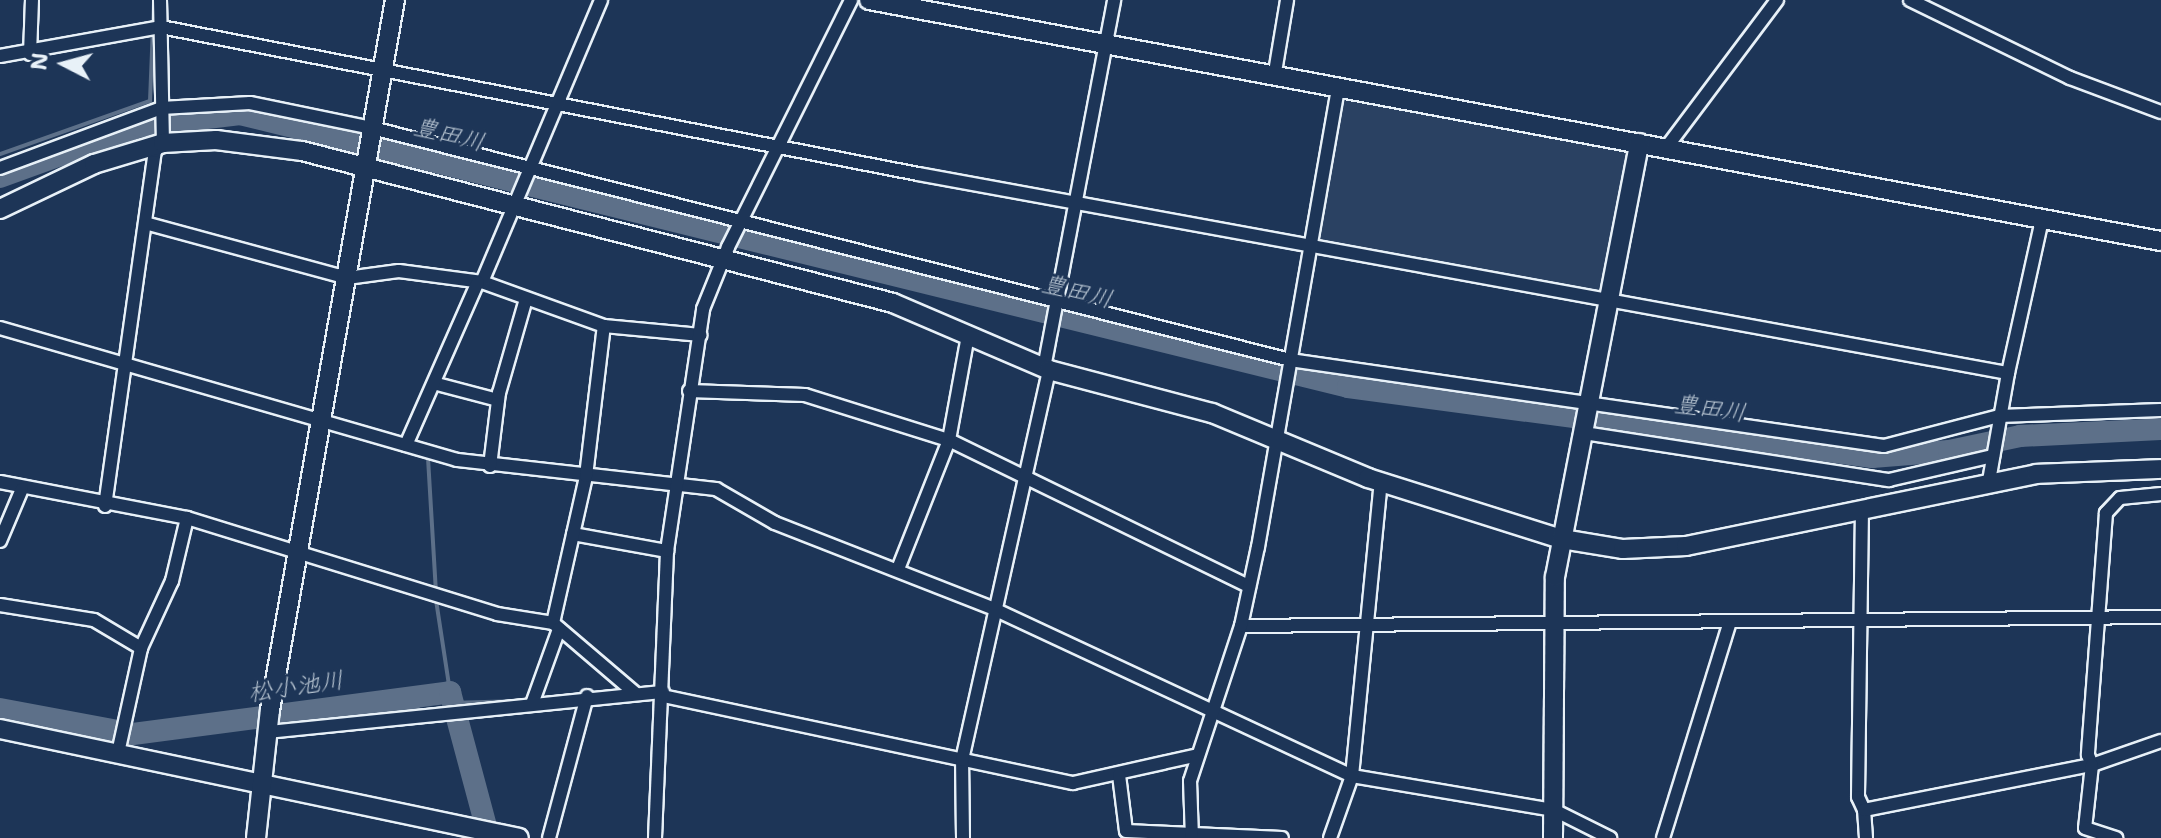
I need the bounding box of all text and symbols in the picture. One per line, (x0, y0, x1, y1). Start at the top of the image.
north arrow (24, 24, 104, 104)
text: N (24, 51, 55, 72)
water label: 豊田川 (411, 112, 487, 158)
water label: 豊田川 (1039, 269, 1115, 315)
water label: 豊田川 (1672, 390, 1748, 428)
water label: 松小池川 (246, 666, 346, 708)

